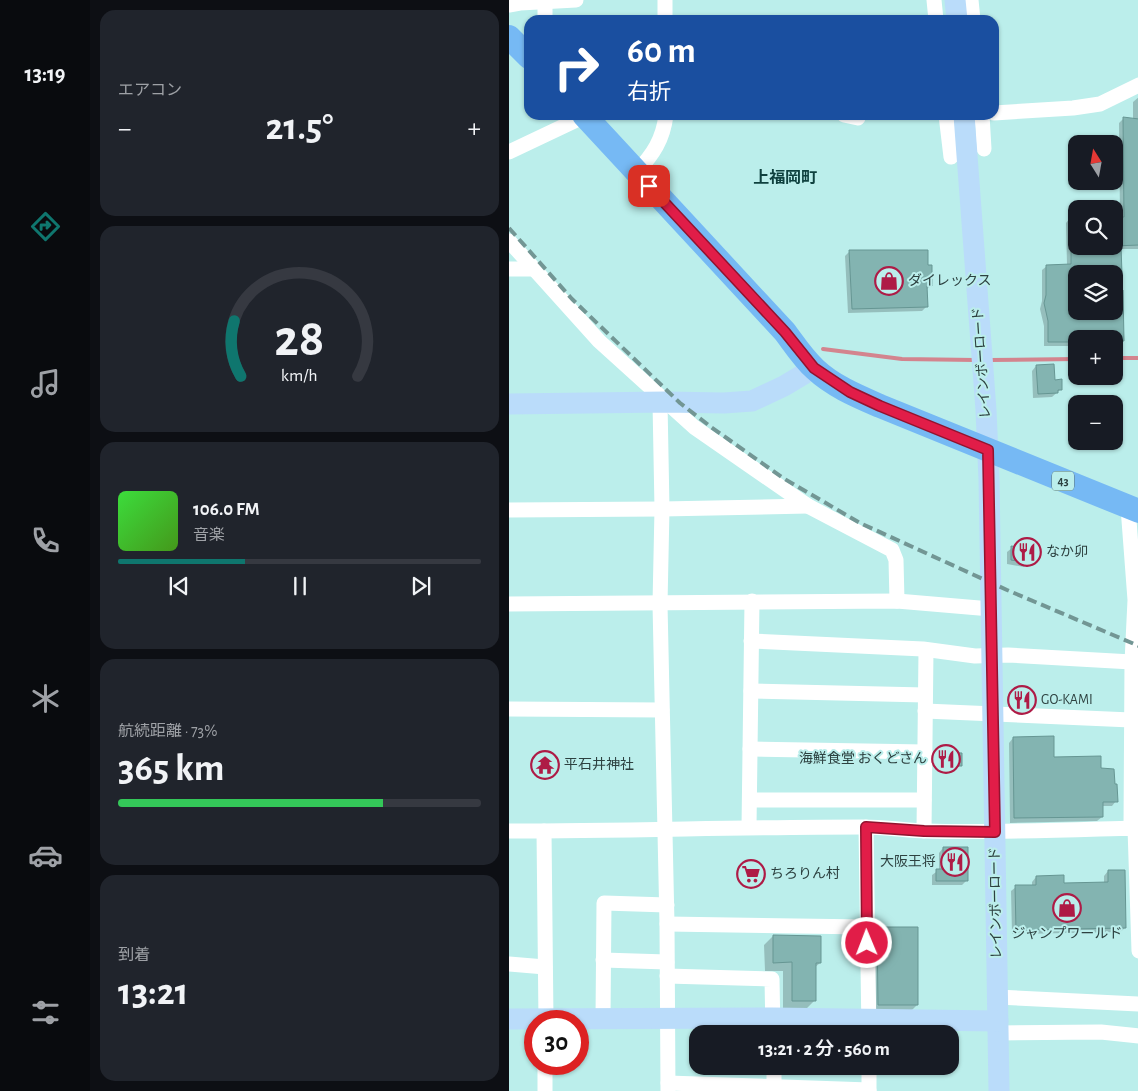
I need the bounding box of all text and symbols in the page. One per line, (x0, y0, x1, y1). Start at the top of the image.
text: 60 m (627, 34, 696, 69)
icon: right (544, 35, 609, 100)
text: 13:19 (25, 63, 66, 85)
text: 右折 (627, 81, 671, 103)
text: エアコン (118, 82, 182, 98)
text: 21.5° (266, 109, 333, 147)
text: − (118, 115, 131, 143)
text: + (468, 115, 481, 143)
north arrow (1068, 135, 1123, 190)
map controls (1068, 135, 1123, 450)
pin (628, 165, 670, 207)
district label: 上福岡町 (753, 169, 817, 186)
icon: arrive (635, 172, 663, 200)
button: search (1068, 200, 1123, 255)
icon: directions (28, 209, 63, 244)
button: layers (1068, 265, 1123, 320)
shop icon: ダイレックス (874, 266, 904, 296)
place label: ダイレックス (908, 273, 992, 288)
street label: レインボーロード (970, 307, 993, 419)
text: 28 (274, 313, 325, 365)
button: + (1068, 330, 1123, 385)
icon: music (28, 366, 63, 401)
text: km/h (281, 367, 318, 385)
button: − (1068, 395, 1123, 450)
road number: 43 (1052, 472, 1074, 491)
text: 106.0 FM (193, 500, 260, 519)
icon: phone (28, 523, 63, 558)
text: 音楽 (193, 527, 225, 543)
restaurant icon: なか卯 (1012, 537, 1042, 567)
place label: なか卯 (1046, 544, 1088, 559)
icon: previous (165, 572, 193, 600)
icon: pause (286, 572, 314, 600)
icon: next (407, 572, 435, 600)
icon: climate (28, 681, 63, 716)
restaurant icon: GO-KAMI (1007, 685, 1037, 715)
place label: GO-KAMI (1041, 693, 1093, 707)
text: 航続距離 · 73% (118, 723, 217, 739)
restaurant icon: 海鮮食堂 おくどさん (931, 744, 961, 774)
text: 365 km (118, 750, 224, 788)
temple icon: 平石井神社 (530, 750, 560, 780)
place label: 海鮮食堂 おくどさん (799, 751, 927, 766)
place label: 平石井神社 (564, 756, 634, 772)
icon: car (28, 838, 63, 873)
restaurant icon: 大阪王将 (940, 847, 970, 877)
street label: レインボーロード (987, 847, 1004, 959)
place label: 大阪王将 (880, 854, 936, 869)
supermarket icon: ちろりん村 (736, 859, 766, 889)
place label: ちろりん村 (770, 865, 840, 881)
shop icon: ジャンプワールド (1052, 893, 1082, 923)
position arrow (840, 916, 892, 968)
place label: ジャンプワールド (1012, 926, 1122, 941)
text: 到着 (118, 947, 150, 963)
text: 13:21 (118, 974, 188, 1012)
icon: filters (28, 995, 63, 1030)
speed limit sign: 30 (524, 1010, 589, 1075)
text: 13:21 · 2 分 · 560 m (758, 1040, 890, 1059)

